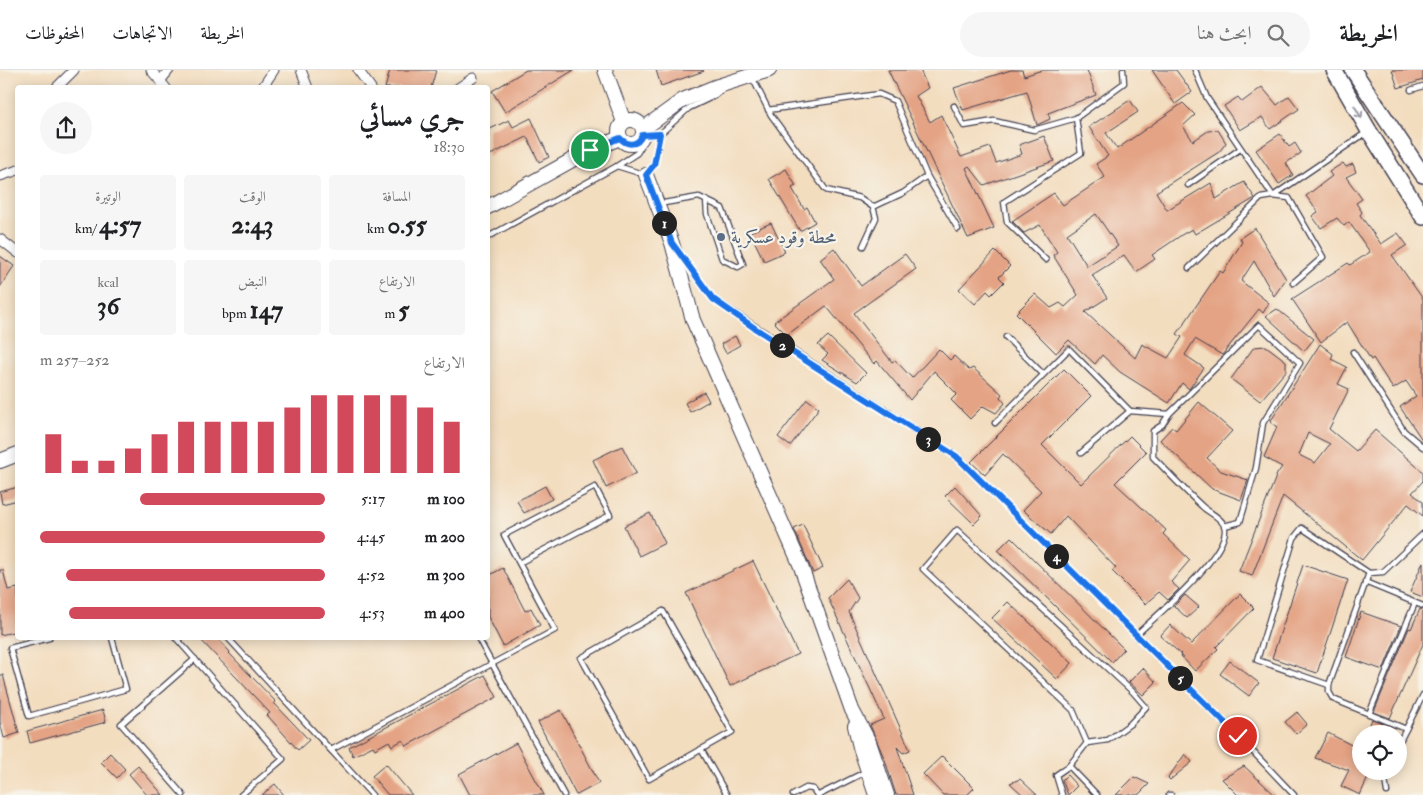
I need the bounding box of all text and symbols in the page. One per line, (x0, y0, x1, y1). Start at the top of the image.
search box (960, 12, 1310, 57)
text: الخريطة (1340, 18, 1398, 49)
text: ابحث هنا (1197, 21, 1252, 45)
icon: search (1264, 21, 1292, 49)
text: المحفوظات (25, 22, 84, 45)
text: الاتجاهات (112, 22, 172, 45)
text: الخريطة (200, 22, 244, 45)
text: جري مسائي (359, 100, 465, 135)
button: share (40, 102, 92, 154)
one-way arrow (1353, 105, 1363, 119)
pin (569, 129, 611, 171)
icon: arrive (576, 136, 604, 164)
text: 18:30 (433, 137, 465, 157)
text: الوتيرة (95, 188, 121, 205)
text: الوقت (239, 188, 266, 205)
text: المسافة (383, 188, 411, 205)
text: 4:57 (99, 210, 141, 241)
text: 2:43 (232, 210, 273, 241)
text: 0.55 (387, 210, 427, 241)
pin: 1 (652, 210, 676, 236)
text: 1 (662, 215, 667, 232)
text: /km (75, 220, 99, 237)
text: km (367, 220, 387, 237)
place label: محطة وقود عسكرية (731, 226, 836, 249)
marker: محطة وقود عسكرية (715, 231, 727, 243)
text: النبض (238, 273, 267, 290)
text: الارتفاع (379, 273, 415, 290)
text: kcal (97, 274, 119, 291)
text: 36 (97, 291, 119, 322)
text: 147 (250, 295, 283, 326)
text: 5 (398, 295, 409, 326)
text: bpm (222, 305, 250, 322)
text: m (384, 305, 398, 322)
pin: 2 (770, 332, 794, 358)
text: 2 (779, 337, 786, 354)
text: 252–257 m (40, 350, 109, 370)
text: الارتفاع (423, 353, 465, 373)
pin: 3 (916, 426, 940, 452)
text: 3 (926, 431, 931, 448)
text: 5:17 (361, 489, 385, 509)
text: 100 m (427, 489, 465, 509)
text: 4:45 (357, 527, 385, 547)
text: 200 m (425, 527, 465, 547)
pin: 4 (1044, 544, 1068, 568)
text: 4 (1053, 548, 1060, 565)
text: 4:52 (357, 565, 385, 585)
text: 300 m (427, 565, 465, 585)
text: 4:53 (359, 603, 385, 623)
text: 400 m (424, 603, 465, 623)
pin: 5 (1168, 666, 1192, 690)
text: 5 (1177, 670, 1184, 687)
pin (1217, 715, 1259, 757)
icon: check (1224, 722, 1252, 750)
map controls (1352, 725, 1407, 780)
button: locate (1352, 725, 1407, 780)

